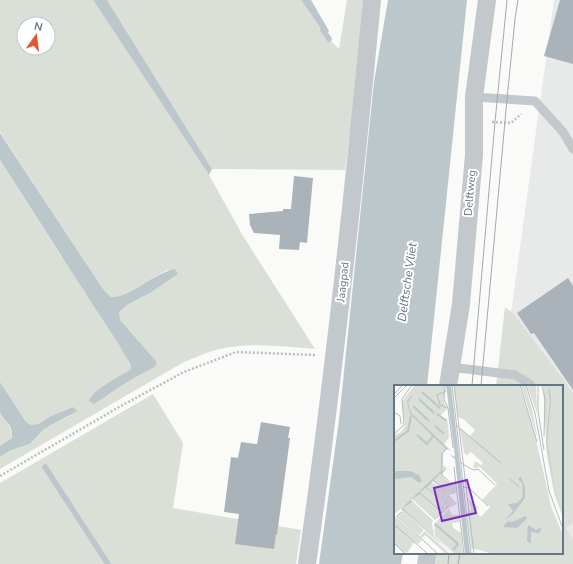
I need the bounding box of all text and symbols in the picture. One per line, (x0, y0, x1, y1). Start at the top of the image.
north arrow (16, 16, 56, 56)
text: N (32, 19, 44, 35)
street label: Delftweg (461, 169, 479, 217)
water label: Delftsche Vliet (394, 241, 421, 322)
street label: Jaagpad (333, 261, 353, 304)
inset map (394, 385, 563, 554)

